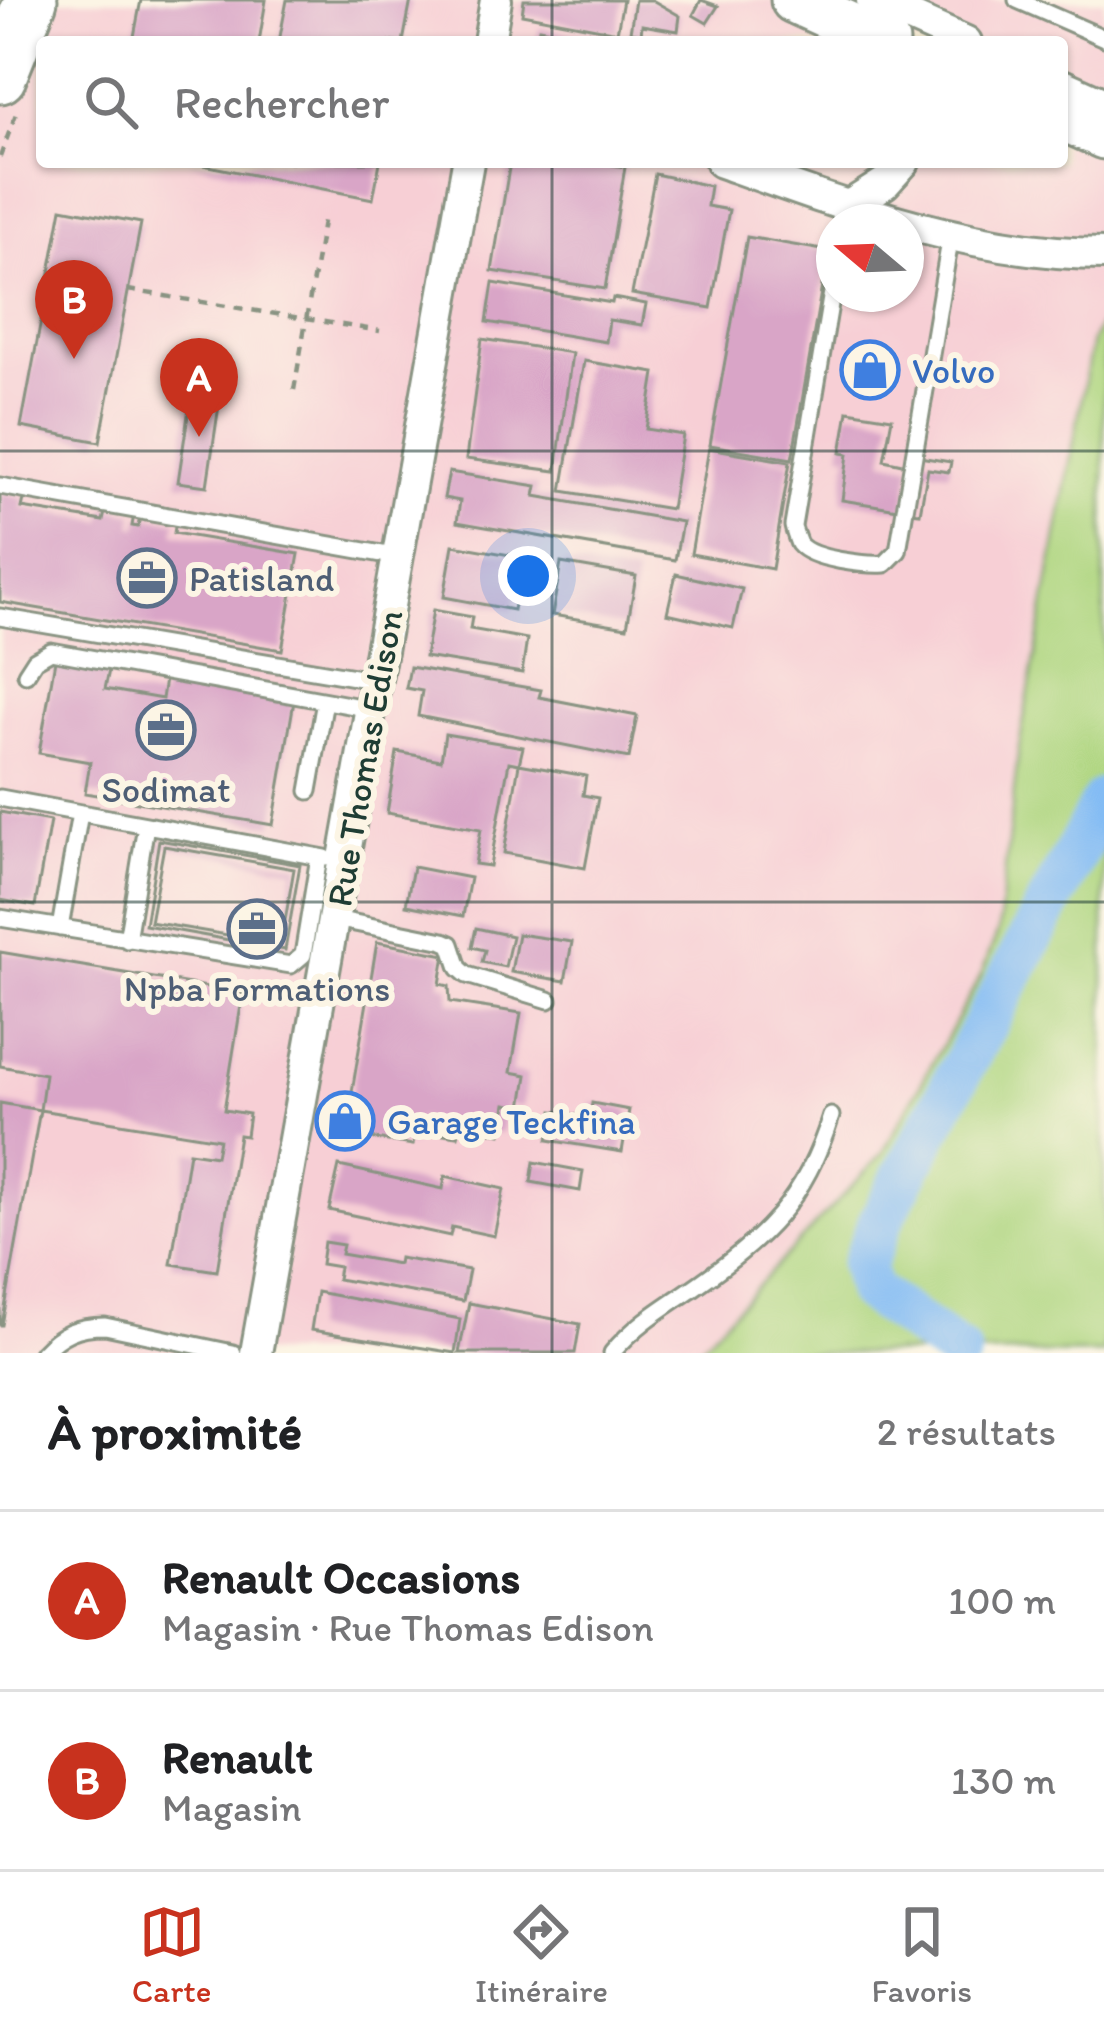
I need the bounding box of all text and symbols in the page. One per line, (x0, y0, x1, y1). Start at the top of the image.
search box (36, 36, 1068, 168)
icon: search (78, 69, 144, 135)
text: Rechercher (174, 75, 389, 129)
north arrow (816, 204, 924, 312)
pin: B (35, 260, 113, 359)
pin: A (160, 338, 238, 437)
shop icon: Volvo (839, 339, 901, 401)
place label: Volvo (912, 349, 995, 392)
your location (498, 546, 558, 606)
office icon: Patisland (116, 547, 178, 609)
place label: Patisland (189, 557, 334, 600)
street label: Rue Thomas Edison (317, 606, 412, 910)
office icon: Sodimat (135, 699, 197, 761)
place label: Sodimat (102, 768, 230, 811)
office icon: Npba Formations (226, 898, 288, 960)
place label: Npba Formations (124, 967, 390, 1010)
shop icon: Garage Teckfina (314, 1090, 376, 1152)
place label: Garage Teckfina (387, 1100, 635, 1143)
text: À proximité (48, 1401, 302, 1462)
text: 2 résultats (877, 1408, 1056, 1455)
text: Renault Occasions (162, 1550, 520, 1604)
text: A (75, 1577, 99, 1624)
text: 100 m (948, 1577, 1056, 1624)
text: Magasin · Rue Thomas Edison (162, 1604, 654, 1651)
text: Renault (162, 1730, 313, 1784)
text: B (74, 1757, 100, 1804)
text: 130 m (951, 1757, 1056, 1804)
text: Magasin (162, 1784, 302, 1831)
tab: Carte (132, 1899, 211, 2010)
tab: Itinéraire (475, 1899, 608, 2010)
tab: Favoris (872, 1899, 972, 2010)

